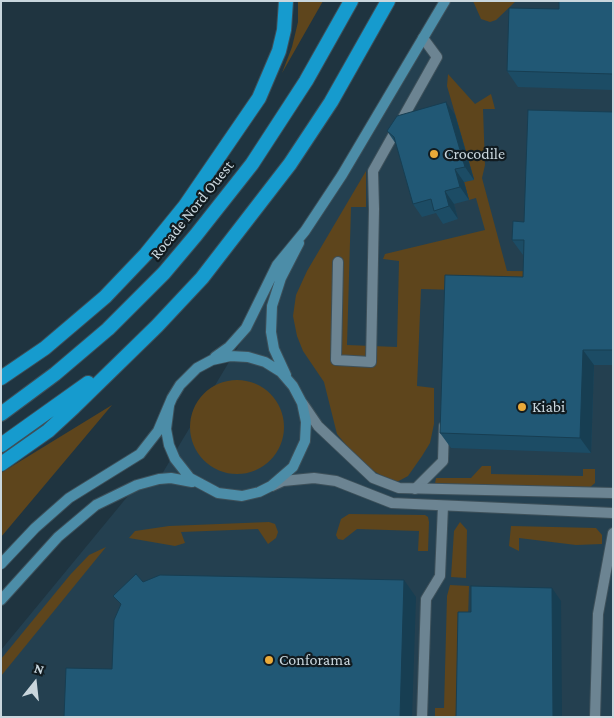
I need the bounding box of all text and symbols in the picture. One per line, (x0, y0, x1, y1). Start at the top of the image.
place label: Crocodile (444, 144, 505, 164)
marker: Crocodile (428, 148, 440, 160)
street label: Rocade Nord Ouest (146, 157, 238, 263)
place label: Kiabi (532, 397, 565, 417)
marker: Kiabi (516, 401, 528, 413)
place label: Conforama (279, 650, 351, 670)
marker: Conforama (263, 654, 275, 666)
north arrow (10, 658, 60, 708)
text: N (32, 660, 46, 678)

